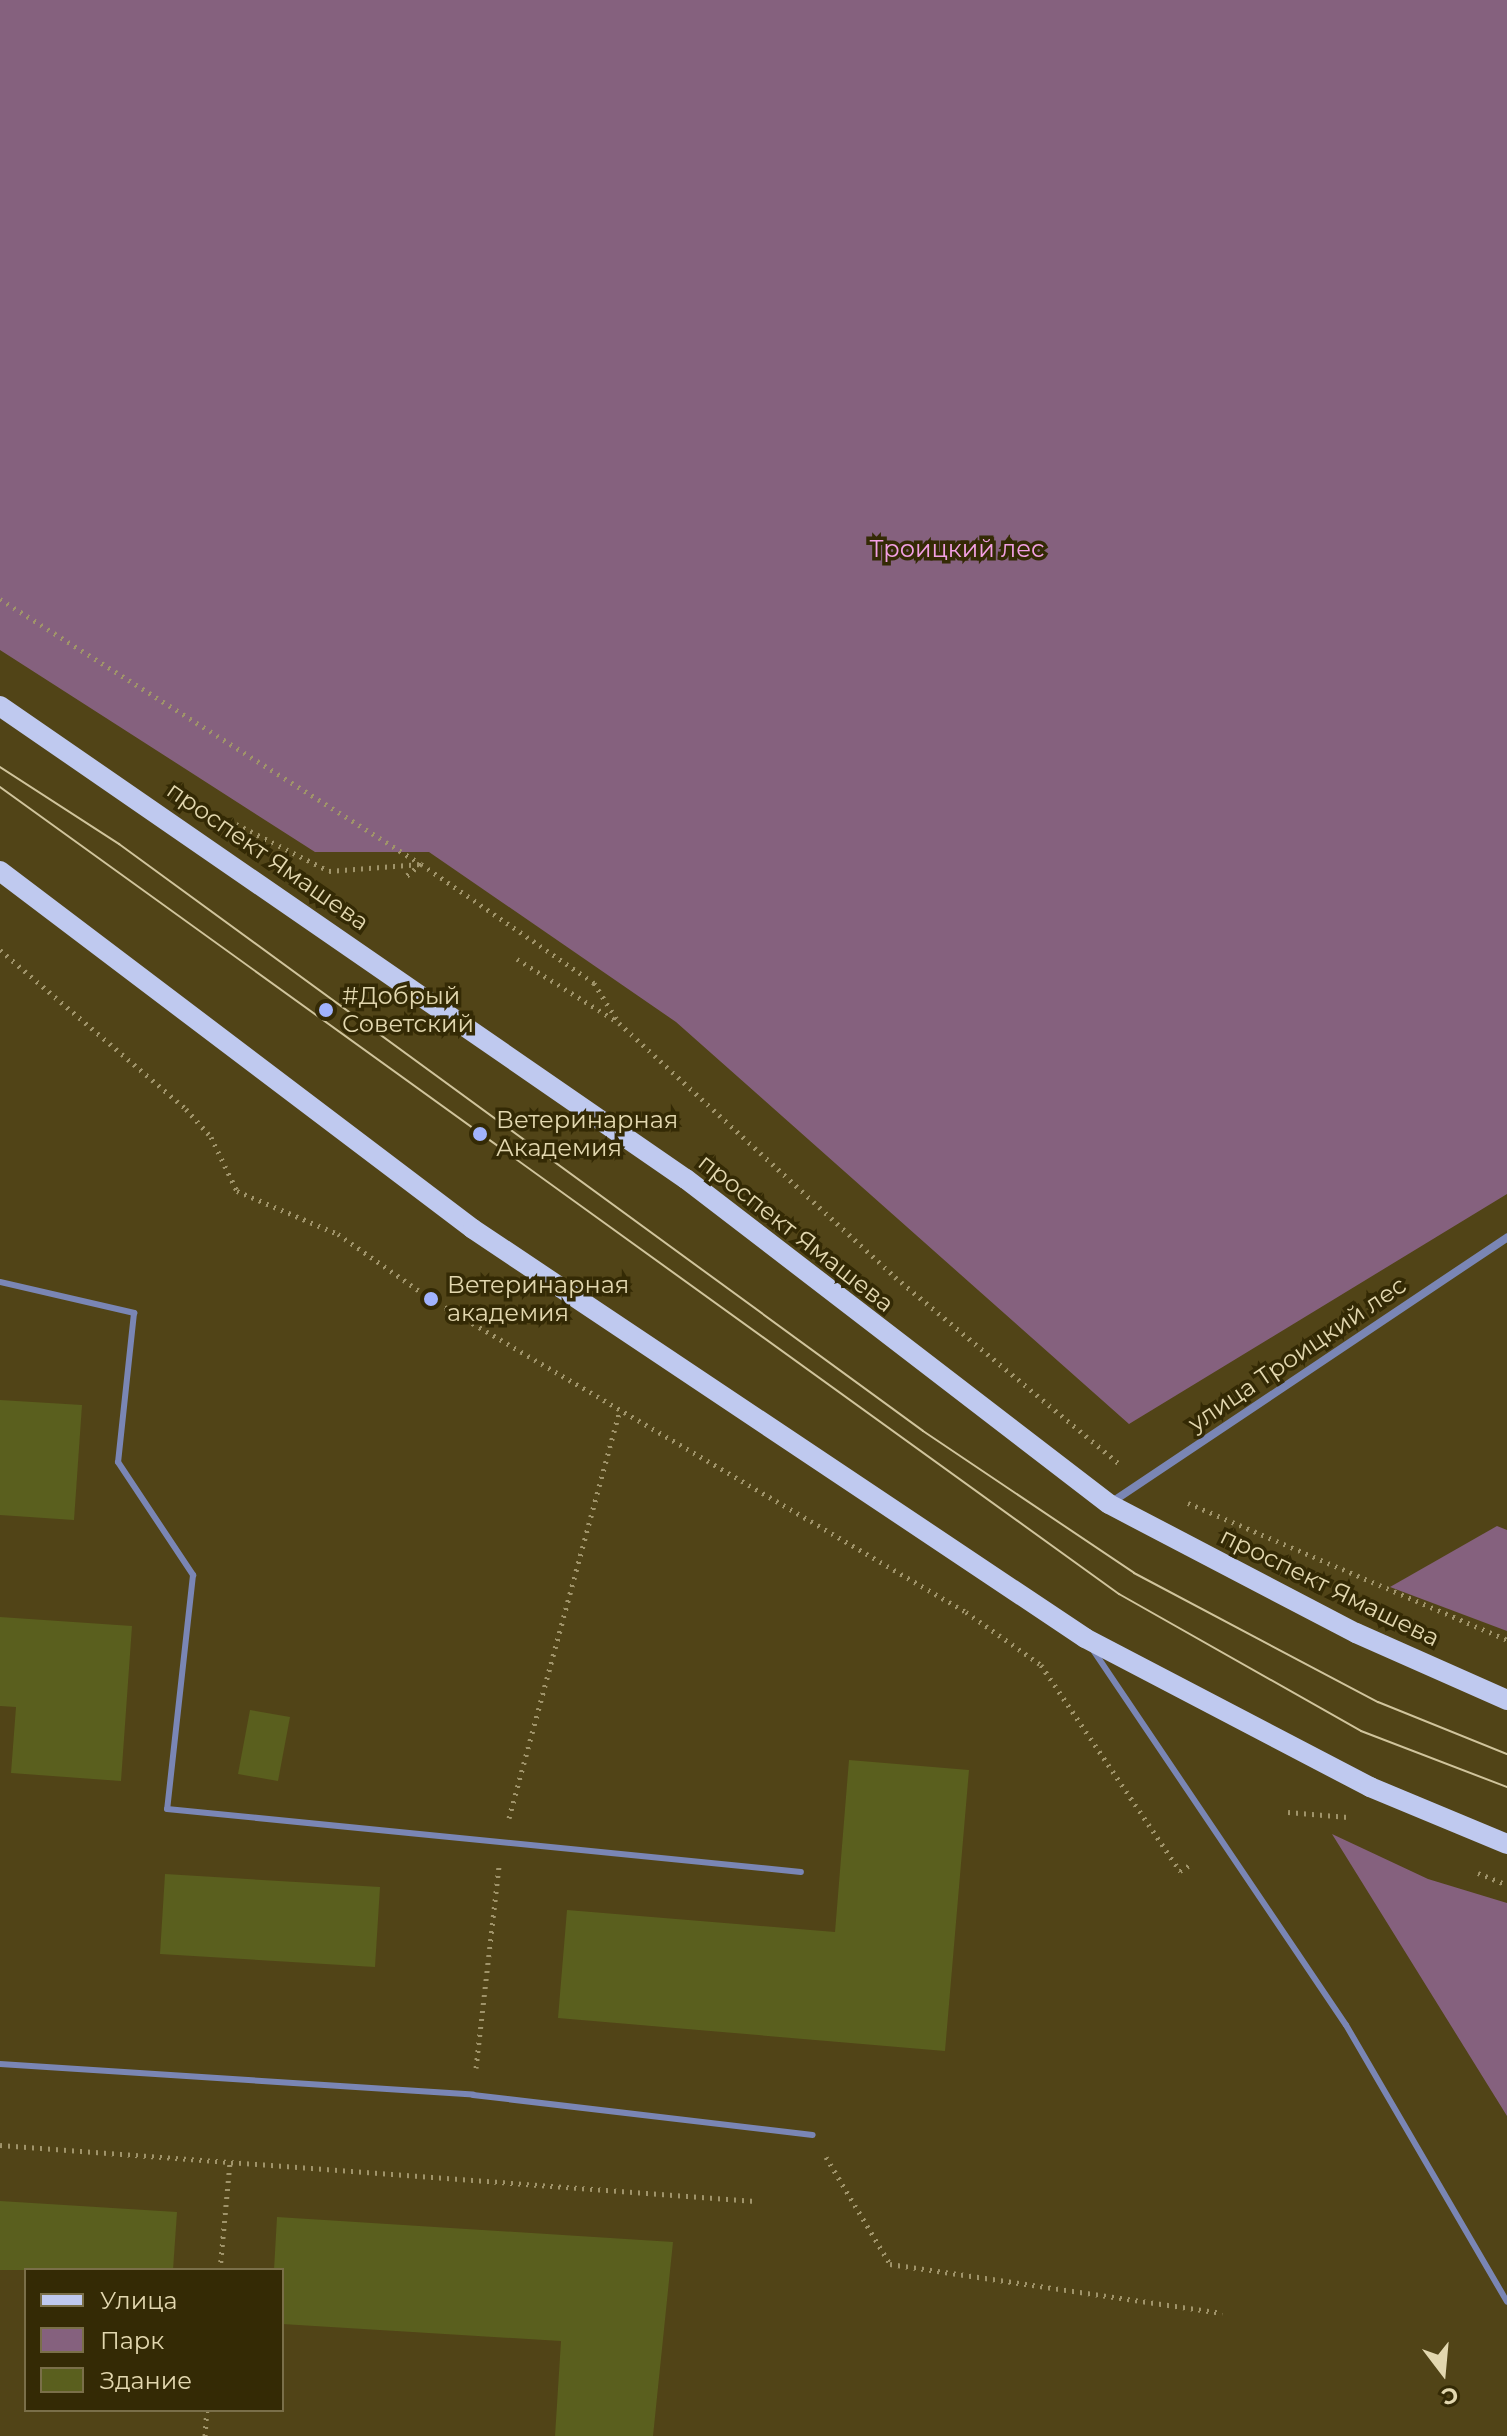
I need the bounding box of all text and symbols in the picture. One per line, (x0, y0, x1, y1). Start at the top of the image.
park label: Троицкий лес (869, 535, 1045, 563)
street label: проспект Ямашева (161, 775, 375, 937)
place label: #Добрый Советский (342, 982, 474, 1038)
marker: #Добрый Советский (317, 1001, 335, 1019)
place label: Ветеринарная Академия (496, 1106, 678, 1162)
marker: Ветеринарная Академия (471, 1125, 489, 1143)
street label: проспект Ямашева (693, 1148, 899, 1318)
street label: улица Троицкий лес (1183, 1270, 1411, 1438)
place label: Ветеринарная академия (447, 1271, 629, 1327)
marker: Ветеринарная академия (422, 1290, 440, 1308)
street label: проспект Ямашева (1216, 1521, 1444, 1653)
legend (24, 2268, 284, 2412)
text: Улица (100, 2286, 178, 2315)
text: Парк (100, 2326, 164, 2355)
north arrow (1403, 2332, 1483, 2412)
text: Здание (100, 2366, 192, 2395)
text: С (1438, 2380, 1461, 2411)

